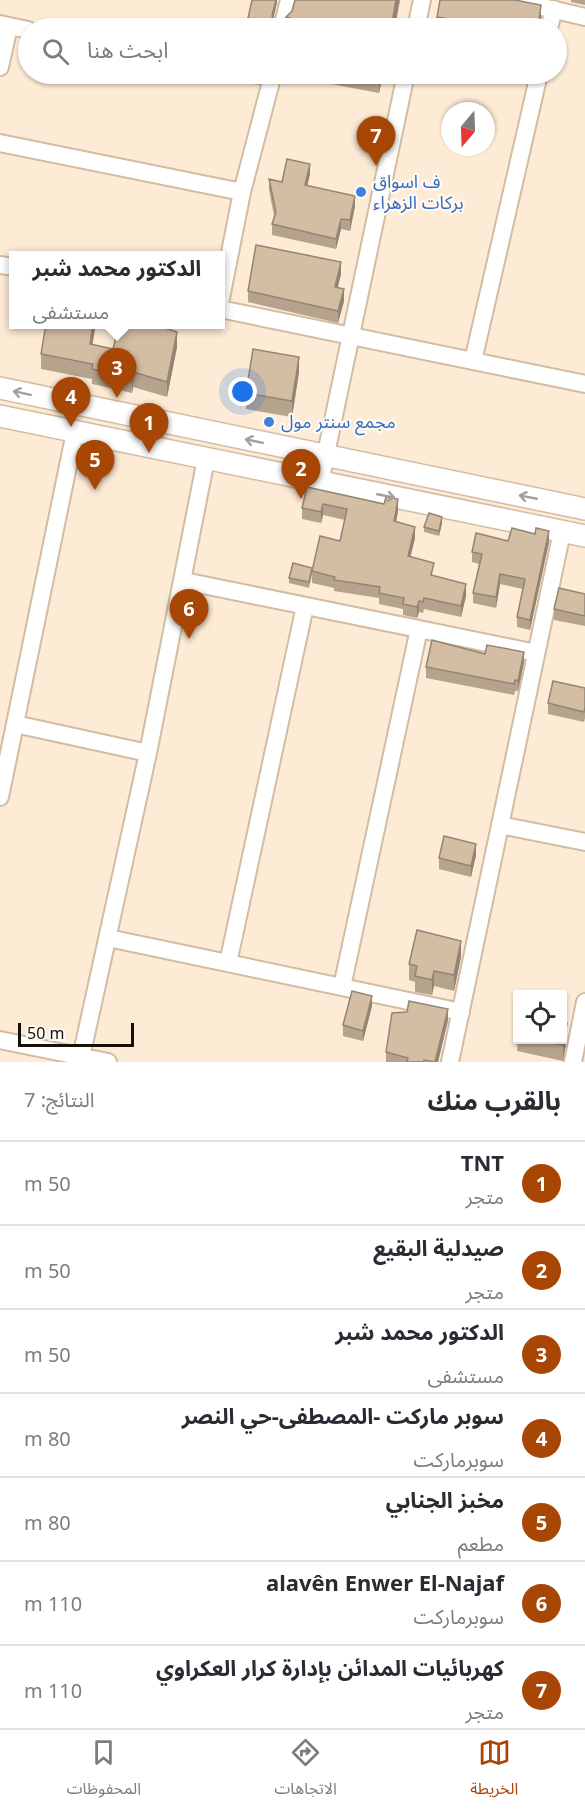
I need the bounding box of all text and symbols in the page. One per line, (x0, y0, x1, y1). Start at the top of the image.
search box (18, 18, 567, 84)
text: ابحث هنا (87, 34, 169, 64)
icon: search (39, 35, 72, 68)
north arrow (441, 102, 495, 156)
pin: 7 (356, 116, 395, 166)
place label: ف اسواق بركات الزهراء (373, 169, 464, 214)
marker: ف اسواق بركات الزهراء (354, 185, 368, 199)
popup (9, 251, 225, 329)
text: الدكتور محمد شبر (33, 252, 201, 282)
text: مستشفى (33, 298, 109, 325)
pin: 3 (98, 348, 136, 398)
your location (228, 377, 257, 406)
pin: 4 (52, 378, 90, 427)
one-way arrow (13, 387, 33, 398)
pin: 1 (130, 404, 168, 453)
place label: مجمع سنتر مول (281, 409, 396, 436)
marker: مجمع سنتر مول (262, 415, 276, 429)
one-way arrow (245, 435, 265, 446)
pin: 5 (76, 440, 115, 490)
pin: 2 (282, 450, 320, 499)
one-way arrow (376, 491, 396, 502)
one-way arrow (518, 491, 538, 502)
pin: 6 (170, 590, 208, 639)
map controls (513, 990, 567, 1044)
button: locate (513, 990, 567, 1044)
scale bar (18, 1020, 134, 1048)
text: 50 m (27, 1022, 64, 1044)
text: بالقرب منك (427, 1082, 561, 1118)
text: النتائج: 7 (24, 1086, 94, 1113)
text: TNT (461, 1147, 504, 1177)
text: 50 m (24, 1170, 71, 1197)
text: 1 (536, 1170, 547, 1197)
text: متجر (465, 1183, 504, 1210)
text: صيدلية البقيع (373, 1232, 504, 1262)
text: 50 m (24, 1257, 71, 1284)
text: 2 (536, 1257, 547, 1284)
text: متجر (465, 1278, 504, 1305)
text: الدكتور محمد شبر (335, 1316, 504, 1346)
text: 50 m (24, 1341, 71, 1368)
text: 3 (536, 1341, 547, 1368)
text: مستشفى (427, 1362, 504, 1389)
text: سوبر ماركت -المصطفى-حي النصر (182, 1400, 504, 1430)
text: 80 m (24, 1425, 71, 1452)
text: 4 (536, 1425, 547, 1452)
text: سوبرماركت (413, 1446, 504, 1473)
text: مخبز الجنابي (386, 1484, 504, 1514)
text: 80 m (24, 1509, 71, 1536)
text: 5 (536, 1509, 547, 1536)
text: مطعم (458, 1530, 504, 1557)
text: alavên Enwer El-Najaf (266, 1567, 504, 1597)
text: 110 m (24, 1590, 82, 1617)
text: 6 (536, 1590, 547, 1617)
text: سوبرماركت (413, 1603, 504, 1630)
text: كهربائيات المدائن بإدارة كرار العكراوي (156, 1652, 504, 1682)
text: 110 m (24, 1677, 82, 1704)
text: 7 (536, 1677, 547, 1704)
text: متجر (465, 1698, 504, 1725)
tab: المحفوظات (67, 1736, 141, 1806)
tab: الاتجاهات (274, 1736, 337, 1806)
tab: الخريطة (470, 1736, 518, 1806)

